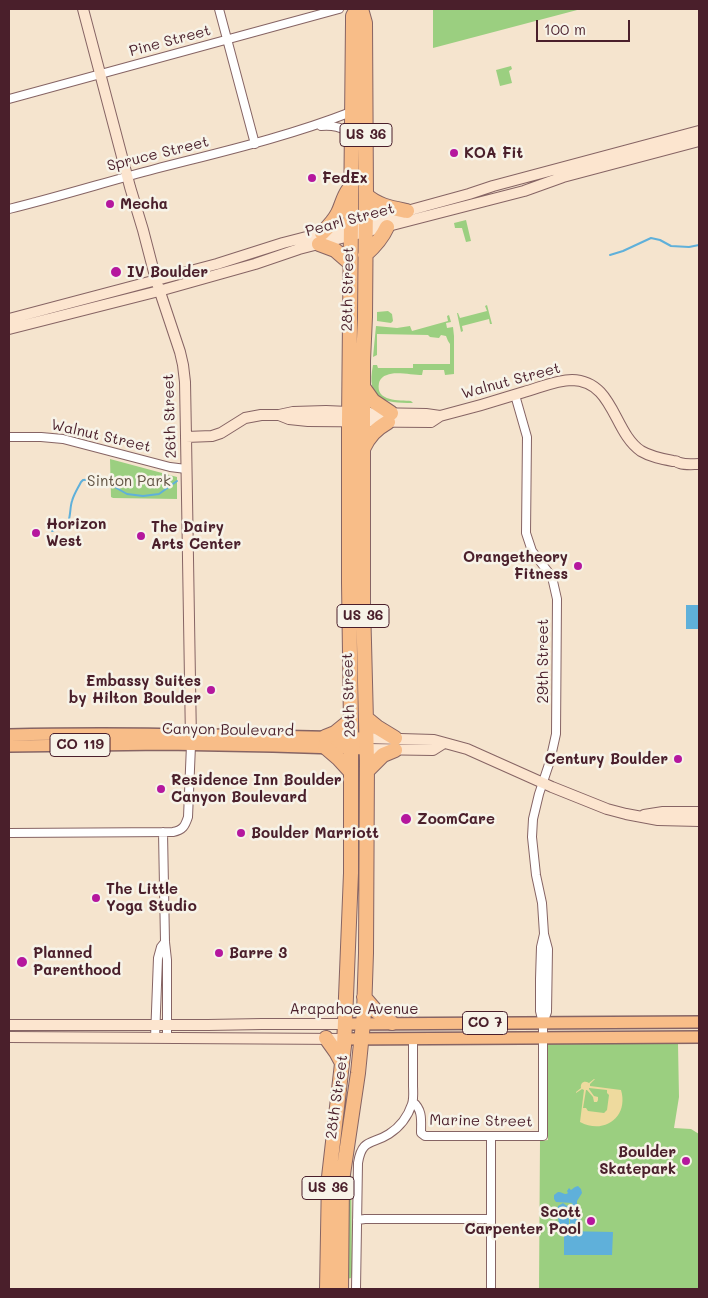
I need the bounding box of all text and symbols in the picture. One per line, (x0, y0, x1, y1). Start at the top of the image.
scale bar (538, 10, 632, 42)
text: 100 m (544, 19, 586, 39)
street label: Pine Street (127, 21, 213, 61)
road number: US 36 (340, 124, 392, 146)
street label: Spruce Street (105, 133, 211, 175)
place label: KOA Fit (464, 144, 523, 162)
marker: KOA Fit (448, 147, 460, 159)
place label: FedEx (322, 169, 368, 187)
marker: FedEx (306, 172, 318, 184)
place label: Mecha (120, 195, 168, 213)
marker: Mecha (104, 198, 116, 210)
street label: Pearl Street (303, 199, 397, 241)
street label: 28th Street (338, 246, 358, 332)
place label: IV Boulder (127, 263, 208, 281)
marker: IV Boulder (109, 265, 123, 279)
street label: Walnut Street (459, 359, 563, 403)
street label: 26th Street (160, 373, 180, 459)
street label: Walnut Street (49, 416, 153, 456)
park label: Sinton Park (87, 472, 171, 490)
place label: Horizon West (46, 515, 106, 550)
place label: The Dairy Arts Center (151, 518, 241, 553)
marker: Horizon West (30, 527, 42, 539)
marker: The Dairy Arts Center (135, 530, 147, 542)
place label: Orangetheory Fitness (463, 548, 568, 583)
marker: Orangetheory Fitness (572, 560, 584, 572)
road number: US 36 (337, 604, 389, 628)
street label: 29th Street (534, 619, 552, 703)
street label: 28th Street (339, 652, 359, 738)
place label: Embassy Suites by Hilton Boulder (69, 672, 201, 707)
marker: Embassy Suites by Hilton Boulder (205, 684, 217, 696)
street label: Canyon Boulevard (162, 720, 294, 740)
road number: CO 119 (50, 734, 110, 756)
place label: Century Boulder (545, 750, 668, 768)
marker: Century Boulder (672, 753, 684, 765)
place label: Residence Inn Boulder Canyon Boulevard (171, 771, 342, 806)
marker: Residence Inn Boulder Canyon Boulevard (155, 783, 167, 795)
place label: ZoomCare (417, 810, 495, 828)
marker: ZoomCare (399, 812, 413, 826)
place label: Boulder Marriott (251, 824, 379, 842)
marker: Boulder Marriott (235, 827, 247, 839)
place label: The Little Yoga Studio (106, 880, 197, 915)
marker: The Little Yoga Studio (90, 892, 102, 904)
place label: Planned Parenthood (33, 944, 121, 979)
place label: Barre 3 (229, 944, 287, 962)
marker: Barre 3 (213, 947, 225, 959)
marker: Planned Parenthood (15, 955, 29, 969)
street label: Arapahoe Avenue (289, 1000, 419, 1018)
road number: CO 7 (462, 1011, 508, 1034)
street label: 28th Street (322, 1054, 352, 1140)
street label: Marine Street (429, 1111, 533, 1131)
place label: Boulder Skatepark (599, 1143, 676, 1178)
marker: Boulder Skatepark (680, 1155, 692, 1167)
road number: US 36 (302, 1176, 354, 1200)
place label: Scott Carpenter Pool (465, 1203, 581, 1238)
marker: Scott Carpenter Pool (585, 1215, 597, 1227)

